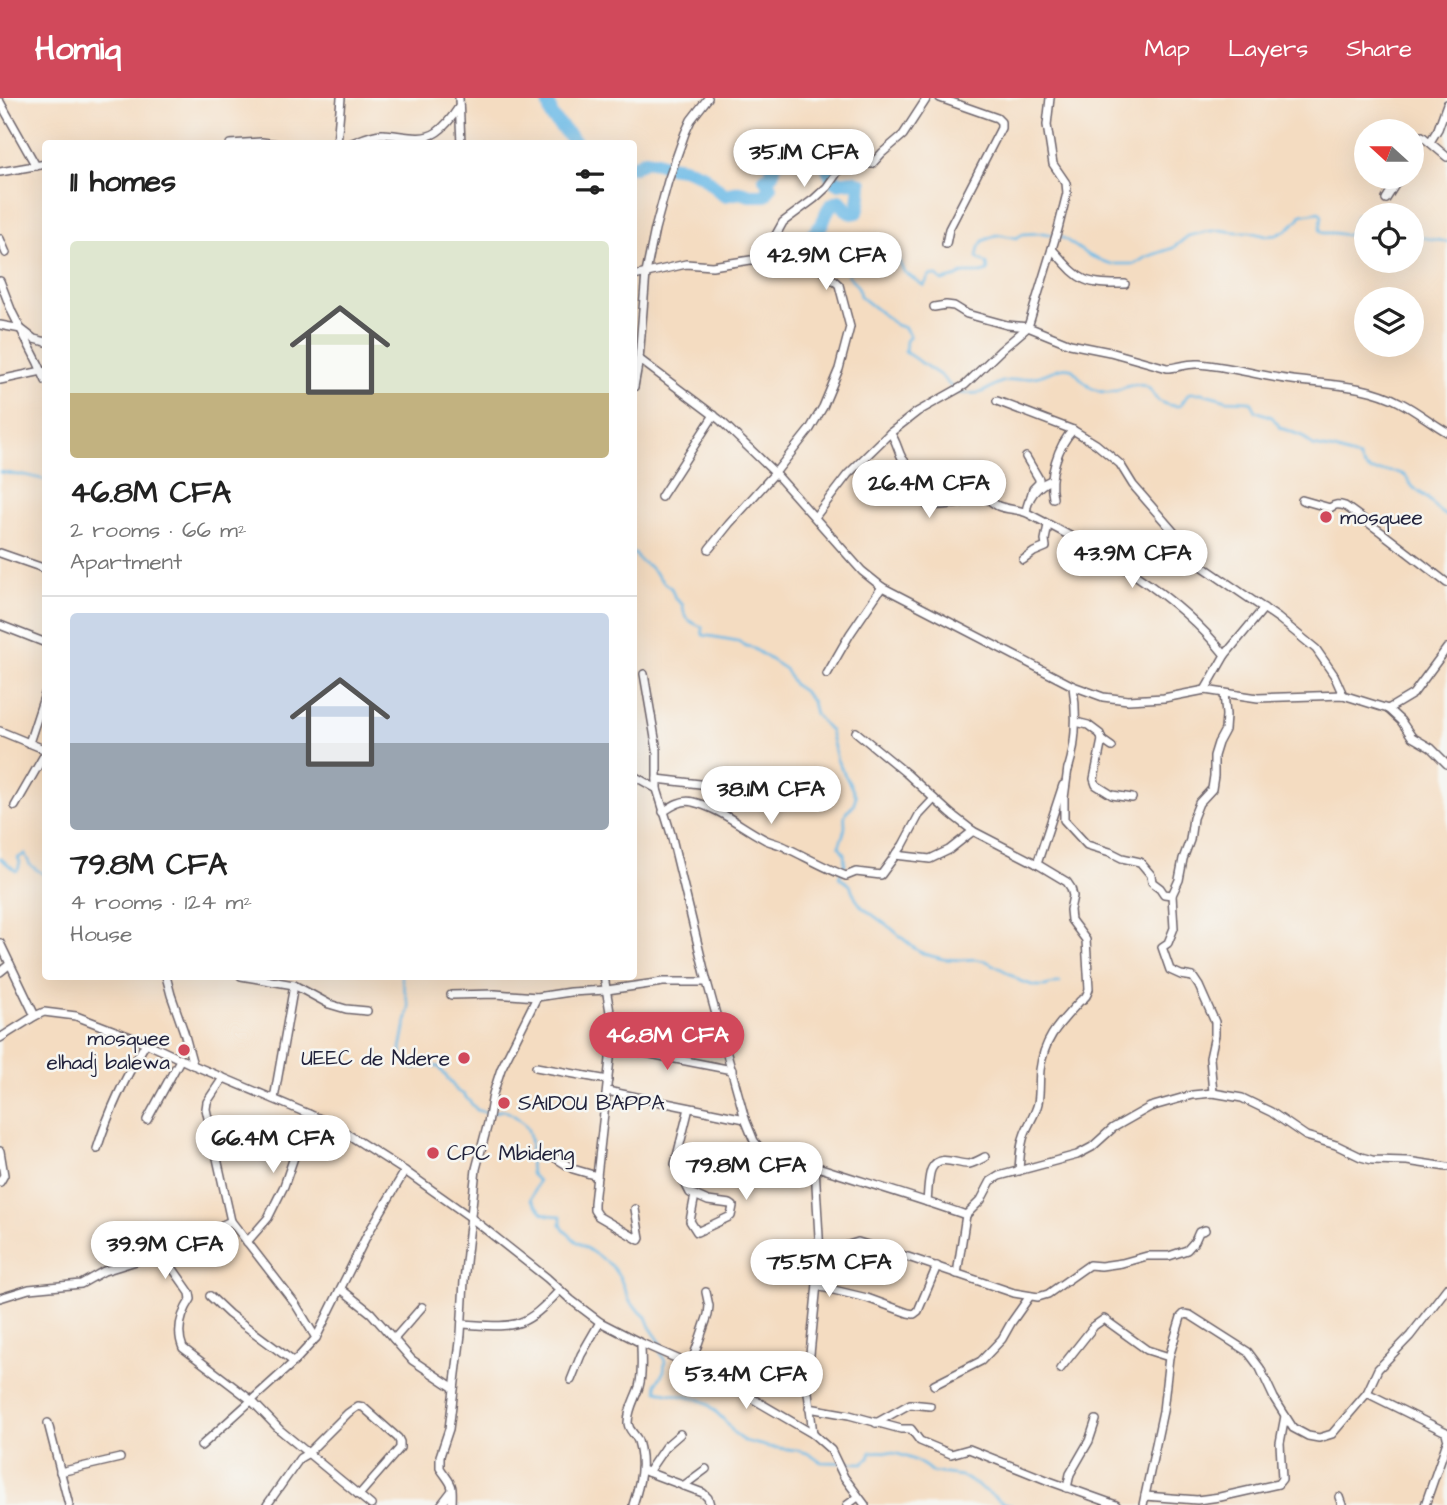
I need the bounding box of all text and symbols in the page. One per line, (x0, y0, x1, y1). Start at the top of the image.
text: Homiq (35, 26, 121, 72)
text: Map (1145, 32, 1190, 66)
text: Layers (1228, 32, 1308, 66)
text: Share (1346, 32, 1412, 66)
north arrow (1354, 119, 1424, 189)
map controls (1354, 119, 1424, 357)
pin: 35.1M CFA (724, 130, 884, 189)
text: 35.1M CFA (749, 136, 859, 168)
text: 11 homes (70, 161, 176, 203)
icon: filters (571, 163, 609, 201)
button: locate (1354, 203, 1424, 273)
pin: 42.9M CFA (746, 232, 906, 292)
text: 42.9M CFA (766, 239, 886, 271)
icon: home (277, 287, 403, 413)
button: layers (1354, 287, 1424, 357)
pin: 26.4M CFA (849, 460, 1009, 520)
text: 26.4M CFA (868, 467, 990, 499)
text: 46.8M CFA (70, 472, 231, 514)
place label: mosquee (1340, 503, 1423, 532)
marker: mosquee (1318, 509, 1334, 525)
text: 2 rooms · 66 m² (70, 514, 247, 546)
pin: 43.9M CFA (1052, 531, 1212, 590)
text: 43.9M CFA (1073, 537, 1191, 569)
text: Apartment (70, 546, 182, 578)
icon: home (277, 659, 403, 785)
pin: 38.1M CFA (691, 766, 851, 826)
text: 38.1M CFA (717, 773, 825, 805)
text: 79.8M CFA (70, 844, 227, 886)
text: 4 rooms · 124 m² (70, 886, 252, 918)
text: House (70, 918, 133, 950)
pin: 46.8M CFA (587, 1012, 747, 1072)
text: 46.8M CFA (605, 1019, 729, 1051)
place label: mosquee elhadj balewa (47, 1024, 170, 1077)
marker: mosquee elhadj balewa (176, 1042, 192, 1058)
place label: UEEC de Ndere (301, 1044, 450, 1073)
marker: UEEC de Ndere (456, 1050, 472, 1066)
place label: SAIDOU BAPPA (518, 1089, 665, 1118)
marker: SAIDOU BAPPA (496, 1095, 512, 1111)
pin: 66.4M CFA (193, 1116, 353, 1175)
text: 66.4M CFA (212, 1122, 334, 1154)
place label: CPC Mbideng (447, 1139, 575, 1170)
pin: 79.8M CFA (666, 1142, 826, 1202)
marker: CPC Mbideng (425, 1145, 441, 1161)
text: 79.8M CFA (686, 1149, 806, 1181)
pin: 39.9M CFA (85, 1222, 245, 1281)
text: 39.9M CFA (107, 1228, 223, 1260)
pin: 75.5M CFA (749, 1240, 909, 1299)
text: 75.5M CFA (766, 1246, 892, 1278)
pin: 53.4M CFA (666, 1352, 826, 1411)
text: 53.4M CFA (685, 1358, 807, 1390)

